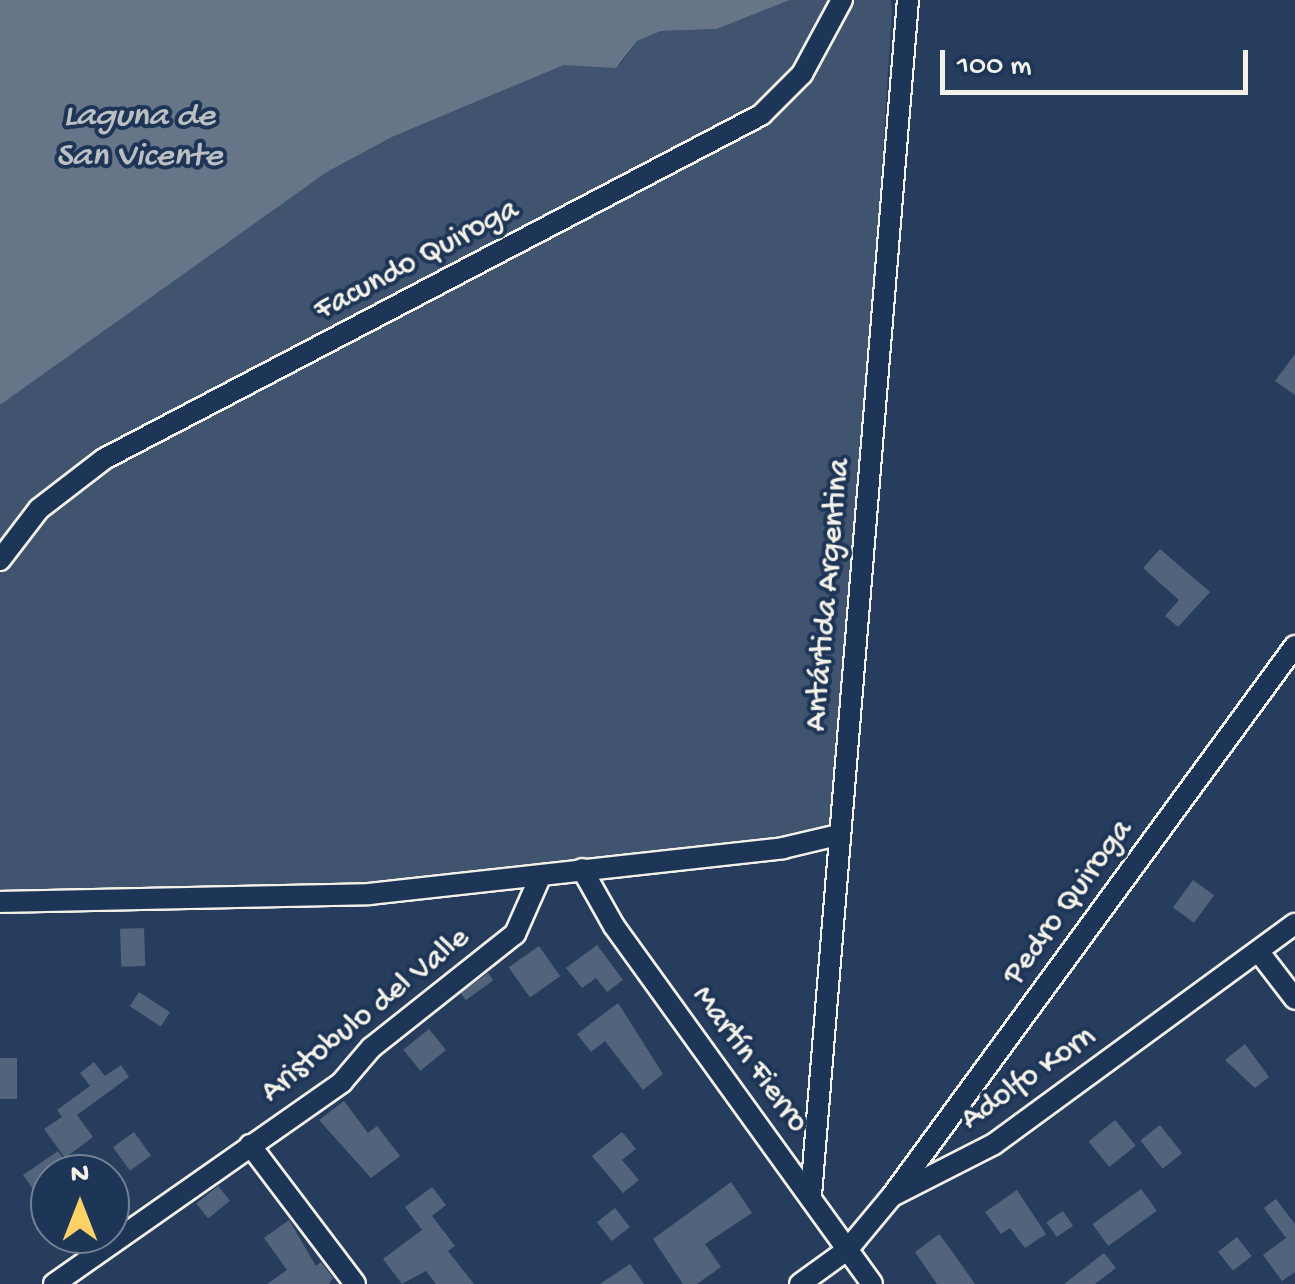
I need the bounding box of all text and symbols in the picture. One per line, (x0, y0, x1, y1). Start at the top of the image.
scale bar (945, 30, 1252, 92)
text: 100 m (957, 50, 1032, 85)
water label: Laguna de San Vicente (56, 97, 222, 179)
street label: Facundo Quiroga (308, 191, 526, 331)
street label: Antártida Argentina (798, 457, 860, 733)
street label: Pedro Quiroga (996, 813, 1142, 993)
street label: Aristobulo del Valle (254, 920, 478, 1112)
street label: Martín Fierro (683, 979, 815, 1141)
street label: Adolfo Korn (954, 1019, 1104, 1139)
north arrow (30, 1154, 130, 1254)
text: N (71, 1159, 89, 1192)

